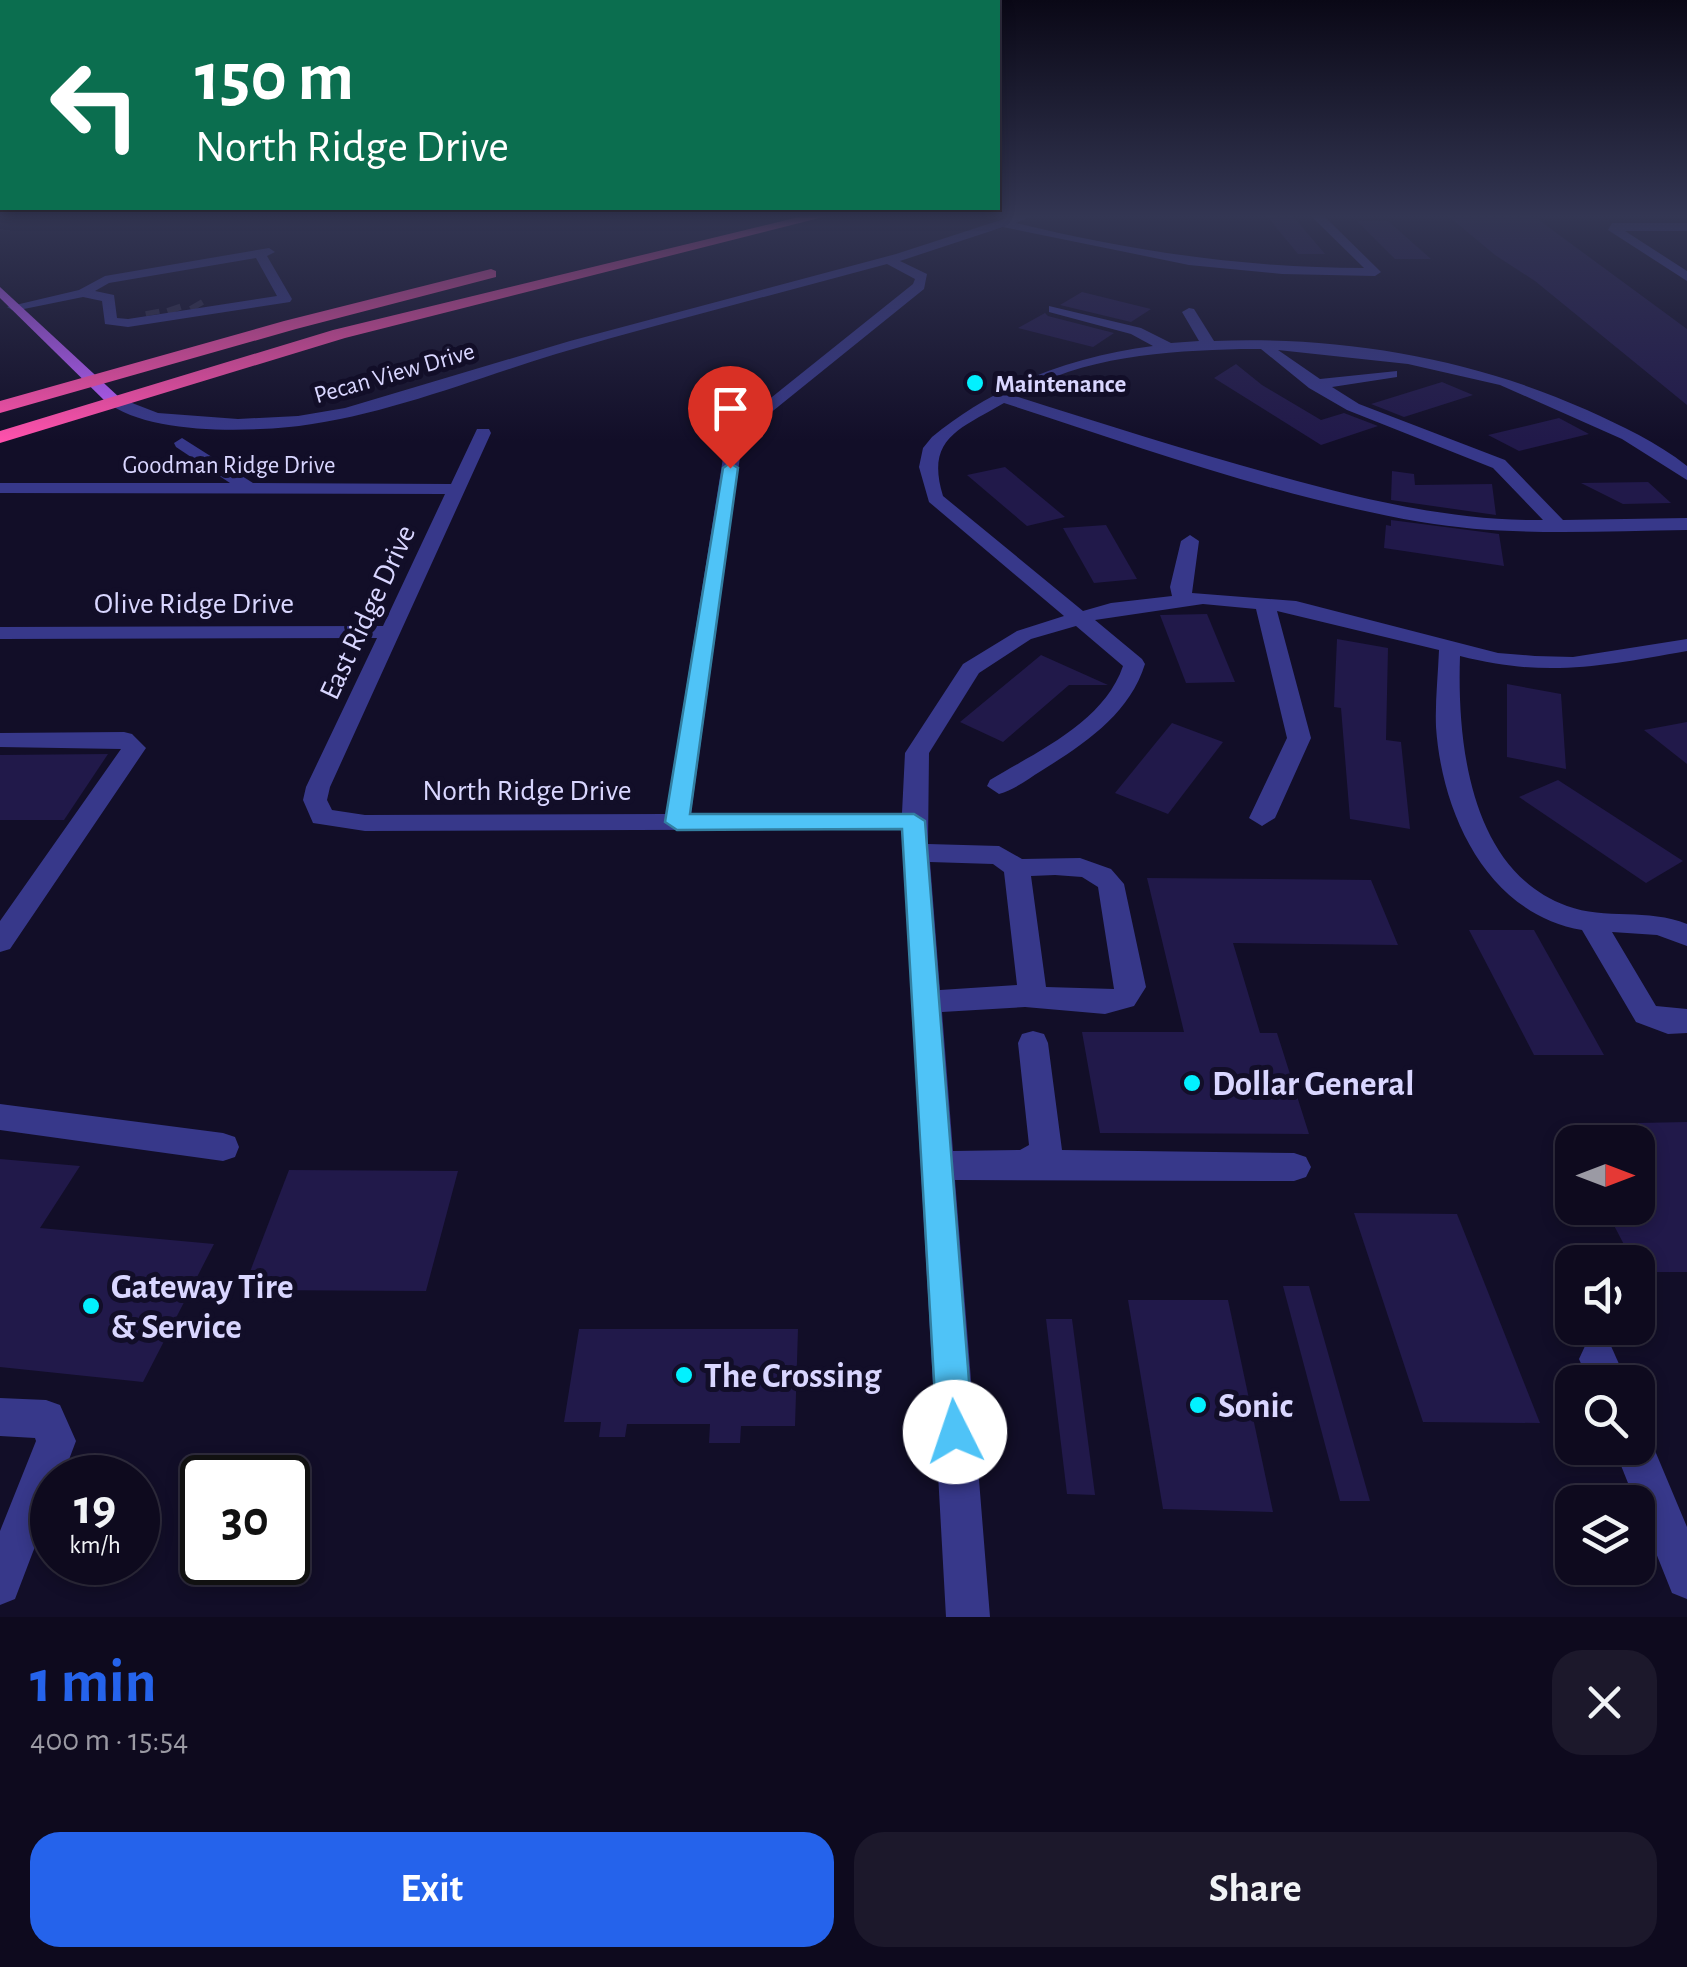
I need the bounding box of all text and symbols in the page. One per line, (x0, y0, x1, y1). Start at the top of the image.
icon: left (30, 40, 160, 170)
text: 150 m (195, 43, 354, 113)
text: North Ridge Drive (195, 125, 509, 170)
street label: Pecan View Drive (311, 339, 478, 408)
pin (688, 366, 773, 469)
marker: Maintenance (964, 372, 986, 394)
place label: Maintenance (995, 372, 1126, 397)
icon: arrive (703, 381, 758, 436)
street label: Goodman Ridge Drive (122, 453, 336, 478)
street label: East Ridge Drive (314, 521, 421, 704)
street label: Olive Ridge Drive (94, 589, 294, 619)
street label: North Ridge Drive (422, 776, 632, 806)
place label: Dollar General (1212, 1067, 1414, 1102)
marker: Dollar General (1181, 1072, 1203, 1094)
north arrow (1555, 1125, 1655, 1225)
map controls (1555, 1125, 1655, 1585)
button: sound (1555, 1245, 1655, 1345)
place label: Gateway Tire & Service (111, 1270, 293, 1345)
marker: Gateway Tire & Service (80, 1295, 102, 1317)
place label: The Crossing (704, 1359, 882, 1394)
marker: The Crossing (673, 1364, 695, 1386)
button: search (1555, 1365, 1655, 1465)
position arrow (903, 1380, 1007, 1484)
place label: Sonic (1218, 1389, 1294, 1424)
marker: Sonic (1187, 1394, 1209, 1416)
speed limit sign: 30 (180, 1455, 310, 1585)
text: 19 (74, 1483, 116, 1533)
button: layers (1555, 1485, 1655, 1585)
text: km/h (69, 1533, 121, 1558)
button: close (1552, 1650, 1657, 1755)
text: 1 min (30, 1653, 156, 1713)
text: 400 m · 15:54 (30, 1724, 188, 1756)
button: Exit (30, 1832, 834, 1947)
button: Share (854, 1832, 1657, 1947)

